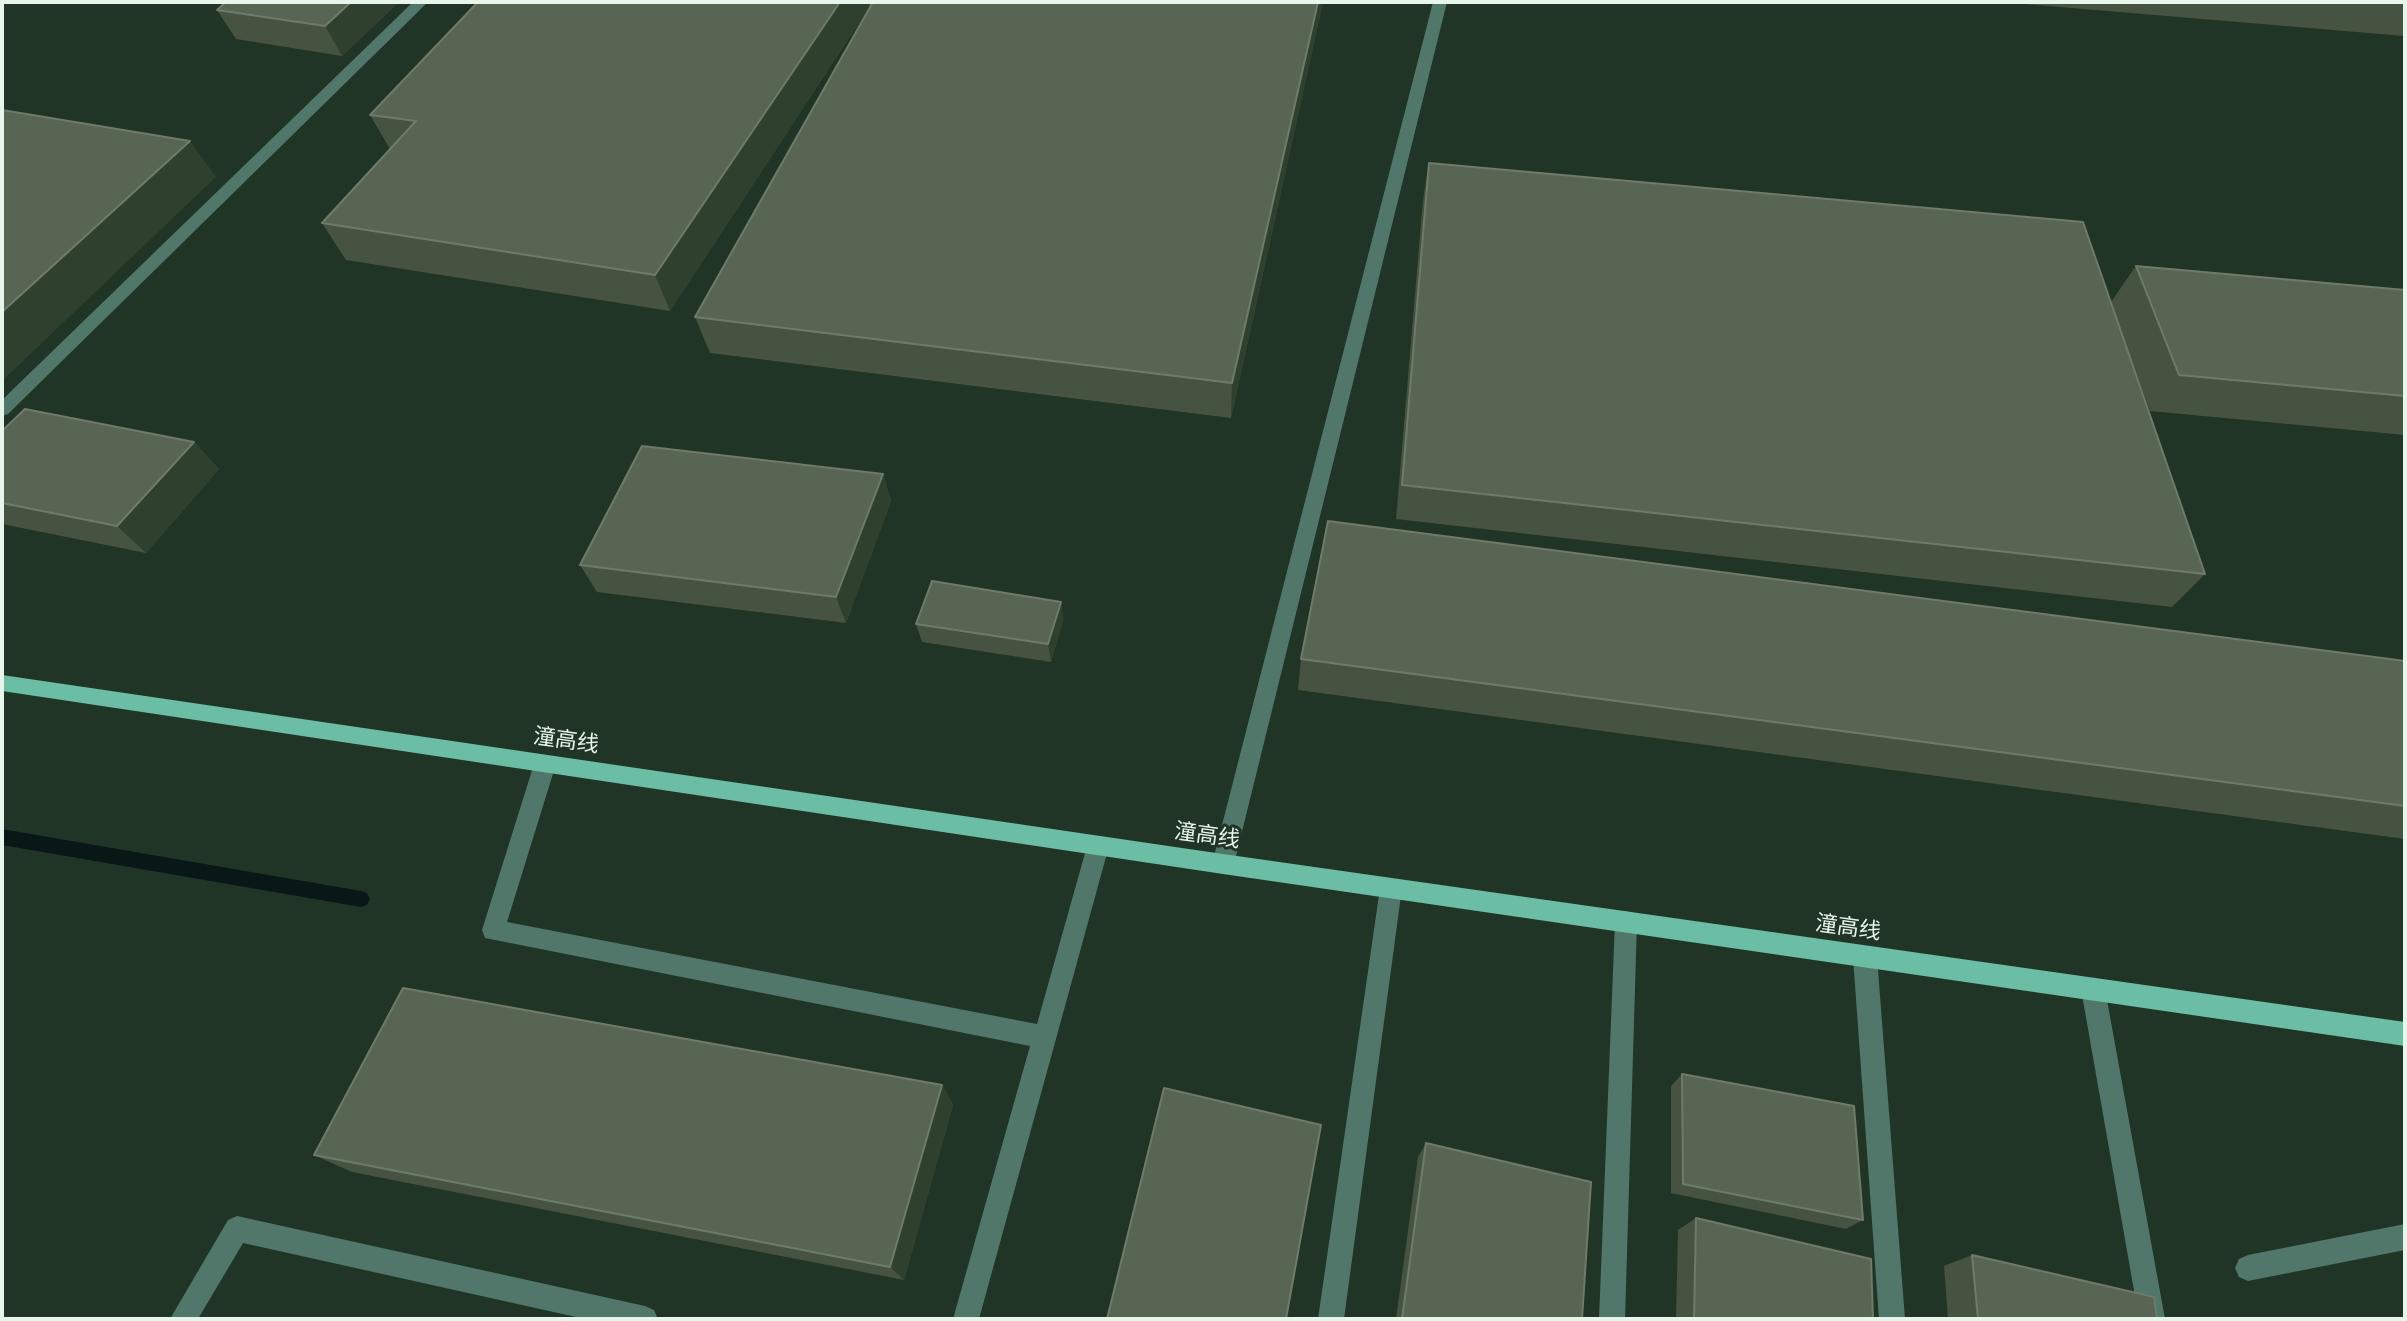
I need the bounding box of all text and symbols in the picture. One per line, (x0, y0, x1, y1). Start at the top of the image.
street label: 潼高线 (531, 723, 601, 759)
street label: 潼高线 (1172, 818, 1242, 854)
street label: 潼高线 (1813, 910, 1883, 946)

